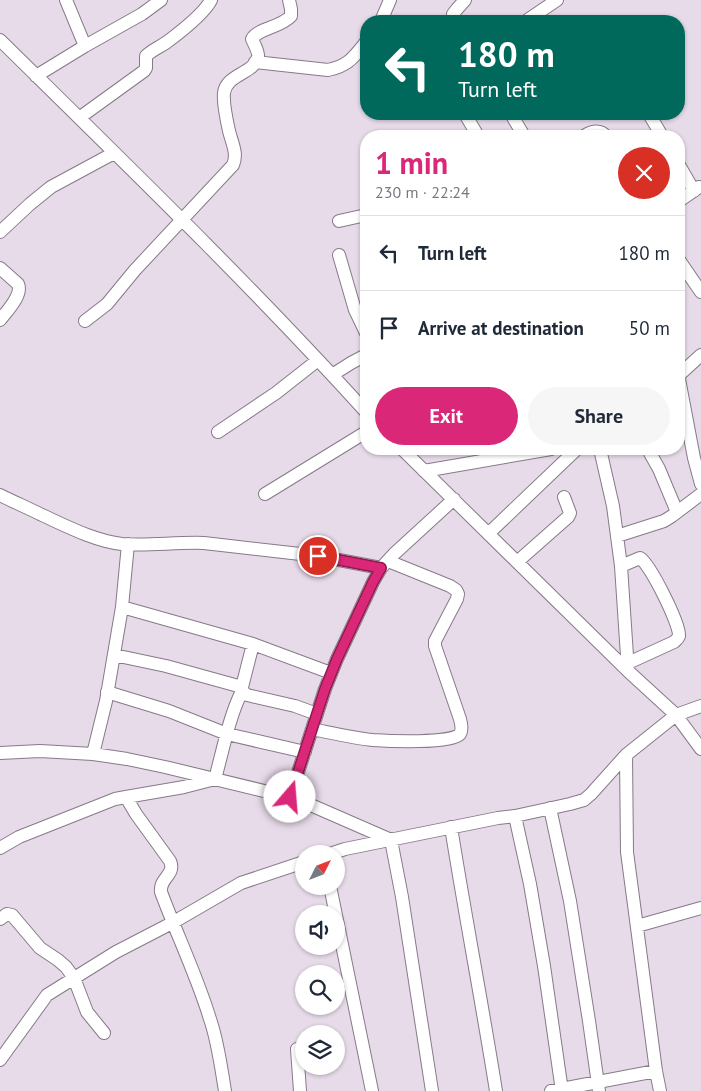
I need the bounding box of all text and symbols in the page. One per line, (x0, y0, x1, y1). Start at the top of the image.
text: 180 m (458, 31, 555, 77)
icon: left (375, 35, 440, 100)
text: Turn left (458, 75, 537, 103)
text: 1 min (375, 143, 448, 182)
button: close (618, 147, 670, 199)
text: 230 m · 22:24 (375, 182, 470, 202)
icon: left (375, 239, 403, 267)
text: Turn left (418, 241, 487, 265)
text: 180 m (618, 241, 670, 265)
icon: arrive (375, 314, 403, 342)
text: Arrive at destination (418, 316, 584, 340)
text: 50 m (629, 316, 670, 340)
button: Exit (375, 387, 518, 445)
button: Share (528, 387, 670, 445)
pin (297, 535, 339, 577)
icon: arrive (304, 542, 332, 570)
position arrow (263, 770, 315, 822)
north arrow (295, 845, 345, 895)
map controls (295, 845, 345, 1075)
button: sound (295, 905, 345, 955)
button: search (295, 965, 345, 1015)
button: layers (295, 1025, 345, 1075)

